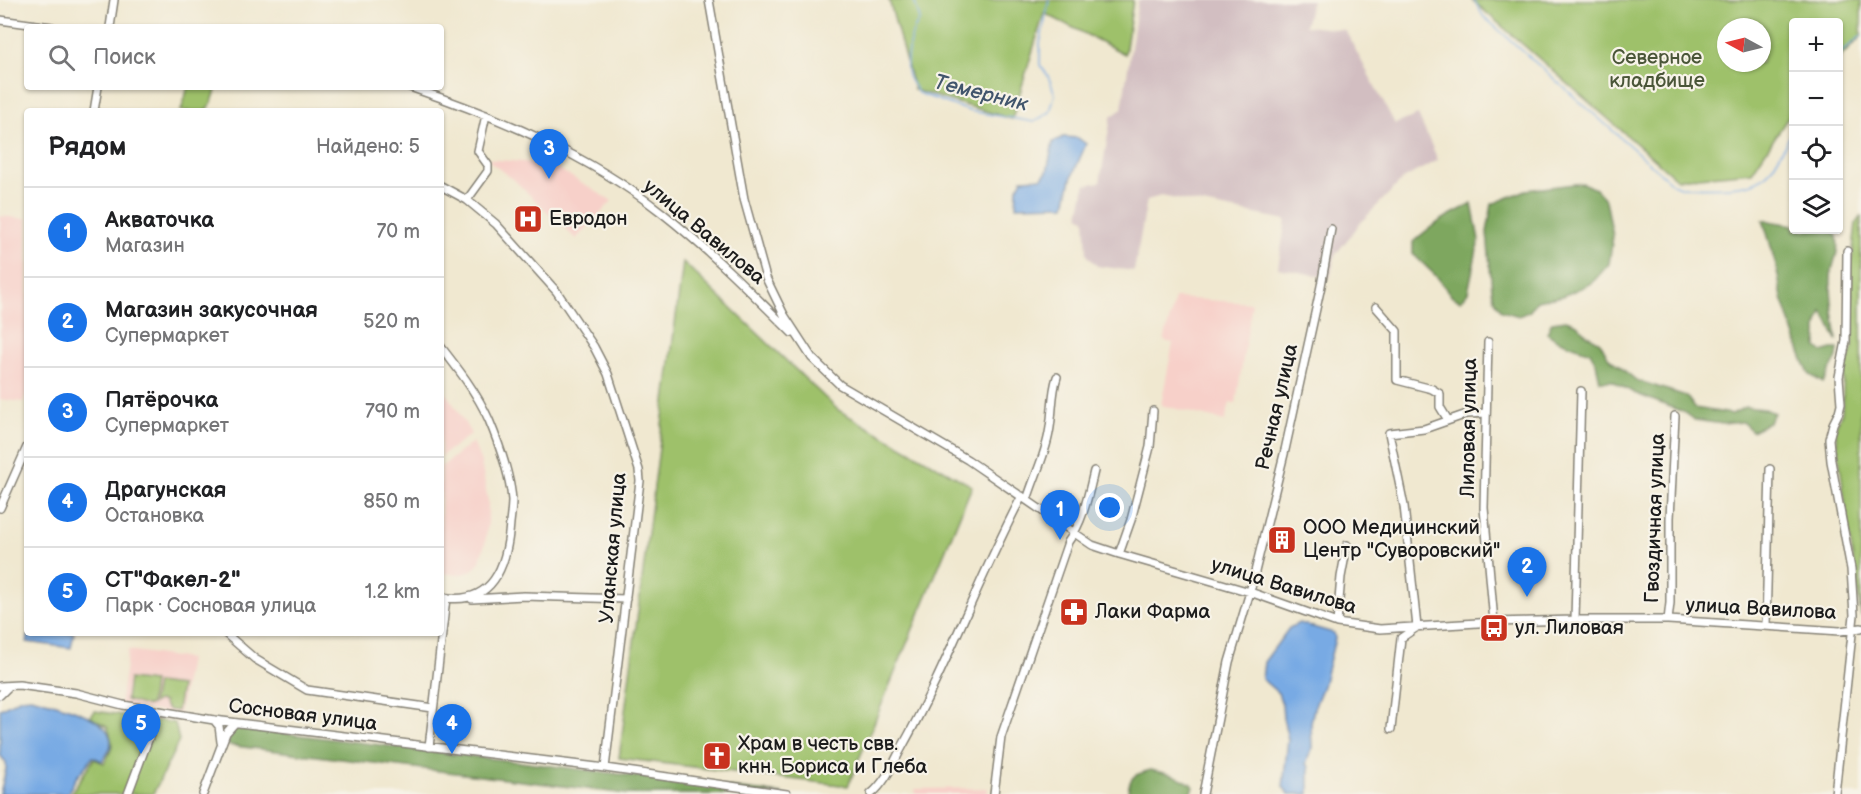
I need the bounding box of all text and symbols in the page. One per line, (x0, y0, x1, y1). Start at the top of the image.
north arrow (1717, 18, 1771, 72)
map controls (1789, 18, 1843, 234)
button: + (1789, 18, 1843, 72)
search box (24, 24, 444, 90)
icon: search (45, 41, 78, 74)
text: Поиск (93, 44, 156, 71)
park label: Северное кладбище (1609, 46, 1705, 93)
water label: Темерник (931, 69, 1031, 117)
button: − (1789, 72, 1843, 126)
button: locate (1789, 126, 1843, 180)
pin: 3 (530, 130, 568, 179)
text: Рядом (48, 132, 126, 163)
text: Найдено: 5 (316, 135, 420, 159)
street label: улица Вавилова (638, 174, 770, 290)
button: layers (1789, 180, 1843, 234)
hospital icon: Евродон (512, 203, 544, 235)
text: Акваточка (105, 207, 214, 234)
place label: Евродон (549, 207, 628, 231)
text: 1 (63, 220, 72, 244)
text: 70 m (376, 220, 420, 244)
text: Магазин (105, 234, 185, 258)
text: Магазин закусочная (105, 297, 318, 324)
text: 2 (62, 310, 73, 334)
text: 520 m (363, 310, 420, 334)
text: Супермаркет (105, 324, 229, 348)
street label: Речная улица (1251, 341, 1303, 473)
street label: Лиловая улица (1456, 358, 1482, 499)
text: Пятёрочка (105, 387, 218, 414)
text: 3 (62, 400, 73, 424)
text: 790 m (365, 400, 420, 424)
text: Супермаркет (105, 414, 229, 438)
street label: Гвоздичная улица (1640, 432, 1670, 603)
street label: Уланская улица (594, 471, 632, 624)
text: Драгунская (105, 477, 227, 504)
text: 4 (62, 490, 73, 514)
text: 850 m (363, 490, 420, 514)
pin: 1 (1040, 490, 1080, 540)
your location (1095, 493, 1124, 522)
text: Остановка (105, 504, 204, 528)
place label: ООО Медицинский Центр "Суворовский" (1303, 516, 1501, 563)
building icon: ООО Медицинский Центр "Суворовский" (1266, 524, 1298, 556)
pin: 2 (1508, 548, 1546, 597)
street label: улица Вавилова (1208, 552, 1360, 620)
text: СТ"Факел-2" (105, 567, 241, 594)
text: 5 (62, 580, 73, 604)
text: 1.2 km (365, 580, 420, 604)
street label: улица Вавилова (1685, 593, 1837, 625)
text: Парк · Сосновая улица (105, 594, 316, 618)
pharmacy icon: Лаки Фарма (1058, 596, 1090, 628)
place label: Лаки Фарма (1094, 600, 1210, 624)
bus stop icon: ул. Лиловая (1478, 612, 1510, 644)
place label: ул. Лиловая (1515, 616, 1624, 640)
street label: Сосновая улица (227, 694, 379, 736)
pin: 5 (122, 704, 160, 754)
pin: 4 (432, 704, 472, 754)
place label: Храм в честь свв. кнн. Бориса и Глеба (738, 732, 927, 779)
church icon: Храм в честь свв. кнн. Бориса и Глеба (701, 740, 733, 772)

